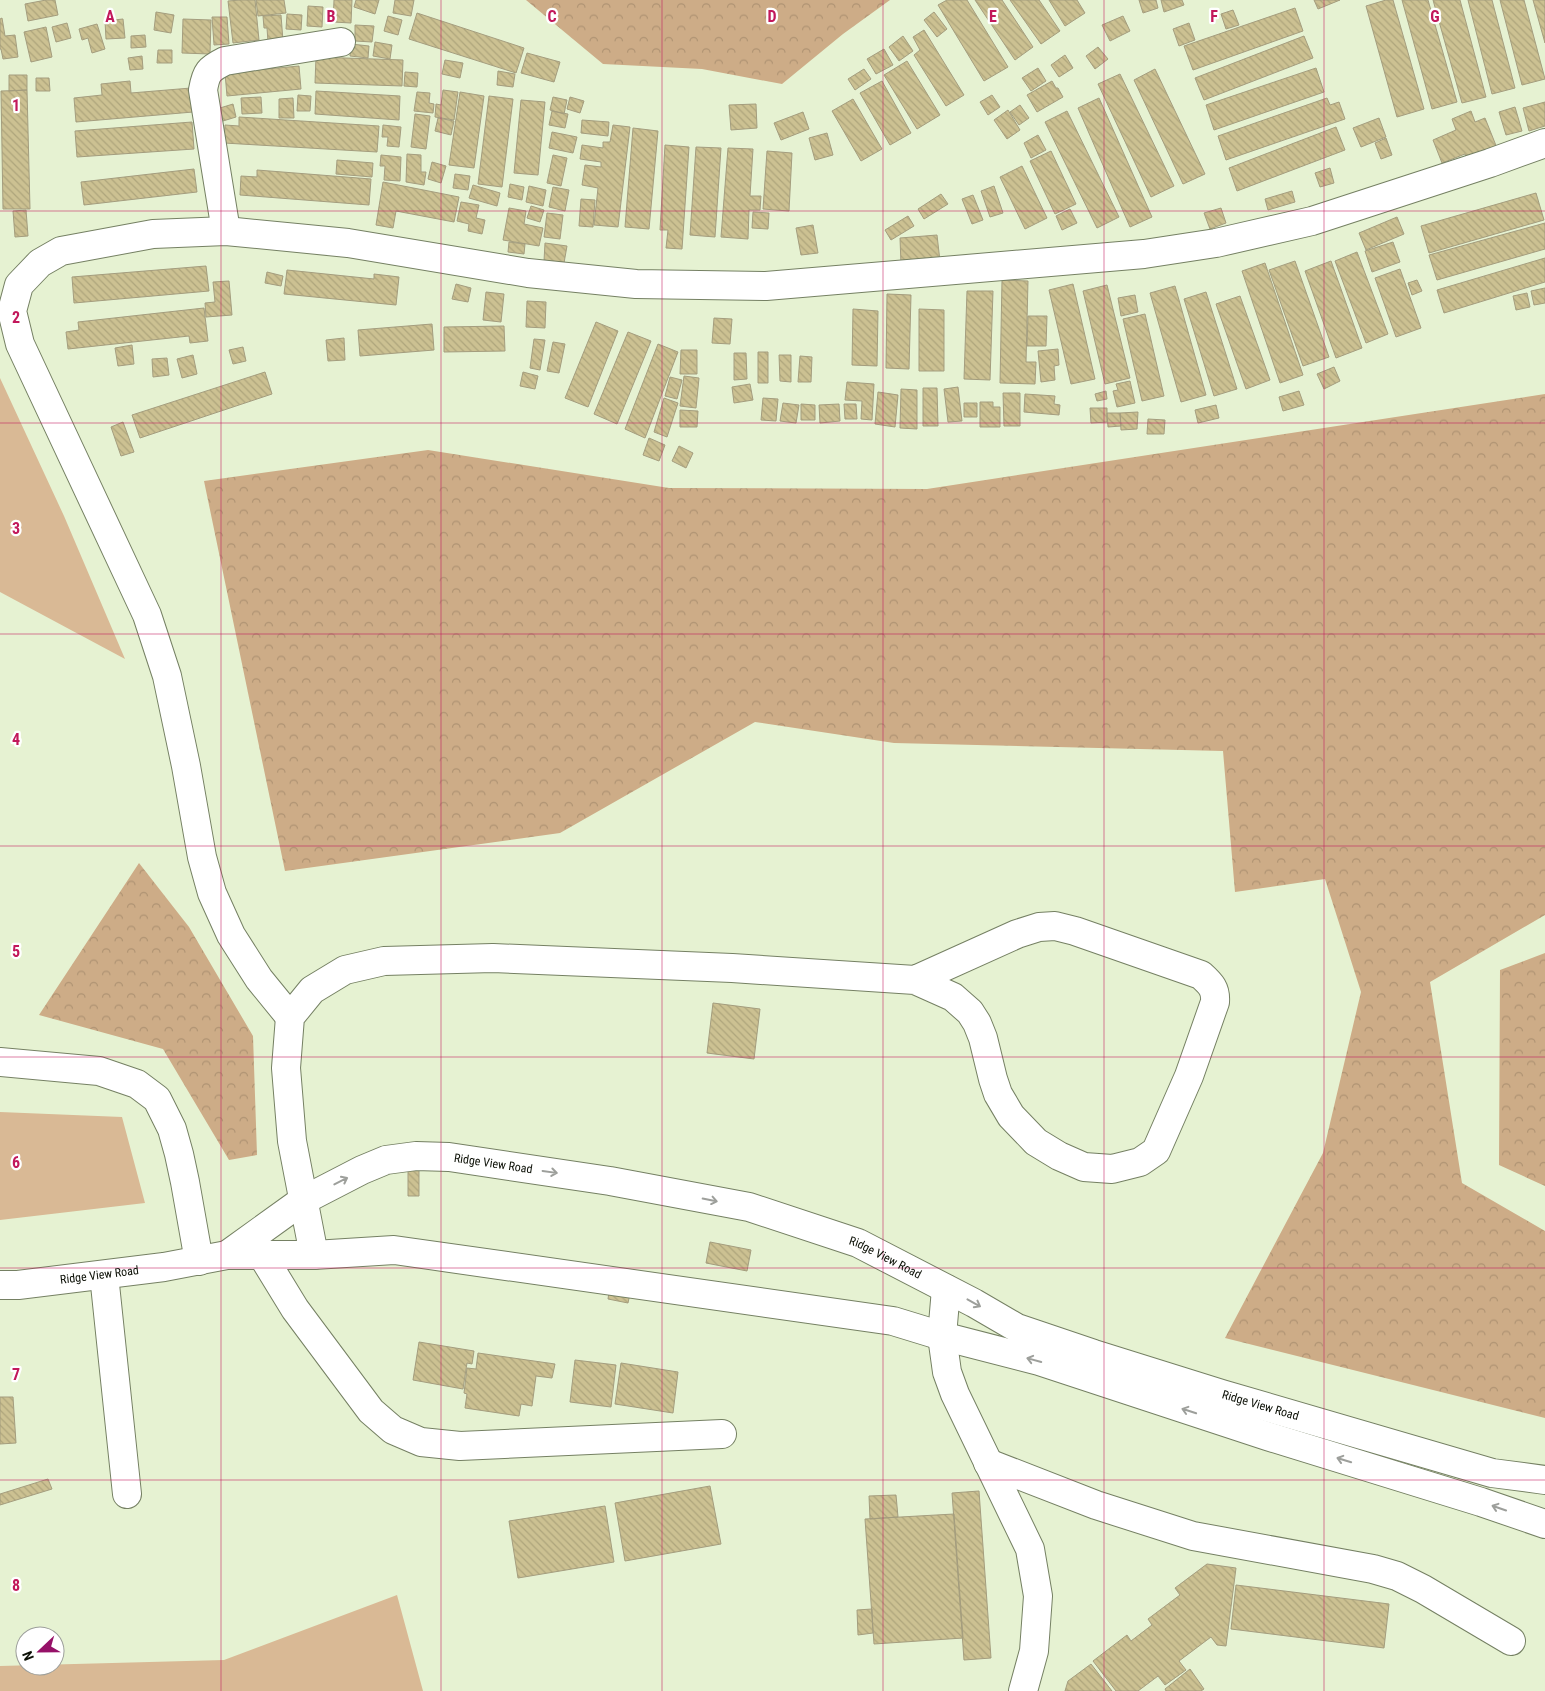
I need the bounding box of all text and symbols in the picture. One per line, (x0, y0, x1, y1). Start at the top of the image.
text: A (105, 7, 115, 26)
text: B (327, 7, 336, 26)
text: C (547, 7, 557, 26)
text: D (767, 7, 777, 26)
text: E (989, 7, 997, 26)
text: F (1210, 7, 1218, 26)
text: G (1430, 7, 1440, 26)
text: 1 (12, 96, 20, 115)
text: 2 (12, 308, 20, 327)
text: 3 (12, 519, 20, 538)
text: 4 (12, 730, 20, 749)
text: 5 (12, 942, 20, 961)
street label: Ridge View Road (453, 1151, 534, 1176)
text: 6 (12, 1153, 20, 1172)
one-way arrow (541, 1167, 557, 1177)
one-way arrow (333, 1176, 348, 1186)
one-way arrow (701, 1195, 717, 1205)
street label: Ridge View Road (847, 1234, 924, 1282)
street label: Ridge View Road (59, 1263, 140, 1287)
one-way arrow (966, 1298, 981, 1308)
one-way arrow (1027, 1355, 1043, 1364)
text: 7 (12, 1365, 20, 1384)
street label: Ridge View Road (1220, 1387, 1300, 1423)
one-way arrow (1181, 1405, 1197, 1415)
one-way arrow (1336, 1455, 1352, 1464)
one-way arrow (1492, 1503, 1507, 1512)
text: 8 (12, 1576, 20, 1595)
north arrow (15, 1626, 65, 1676)
text: N (19, 1649, 37, 1663)

